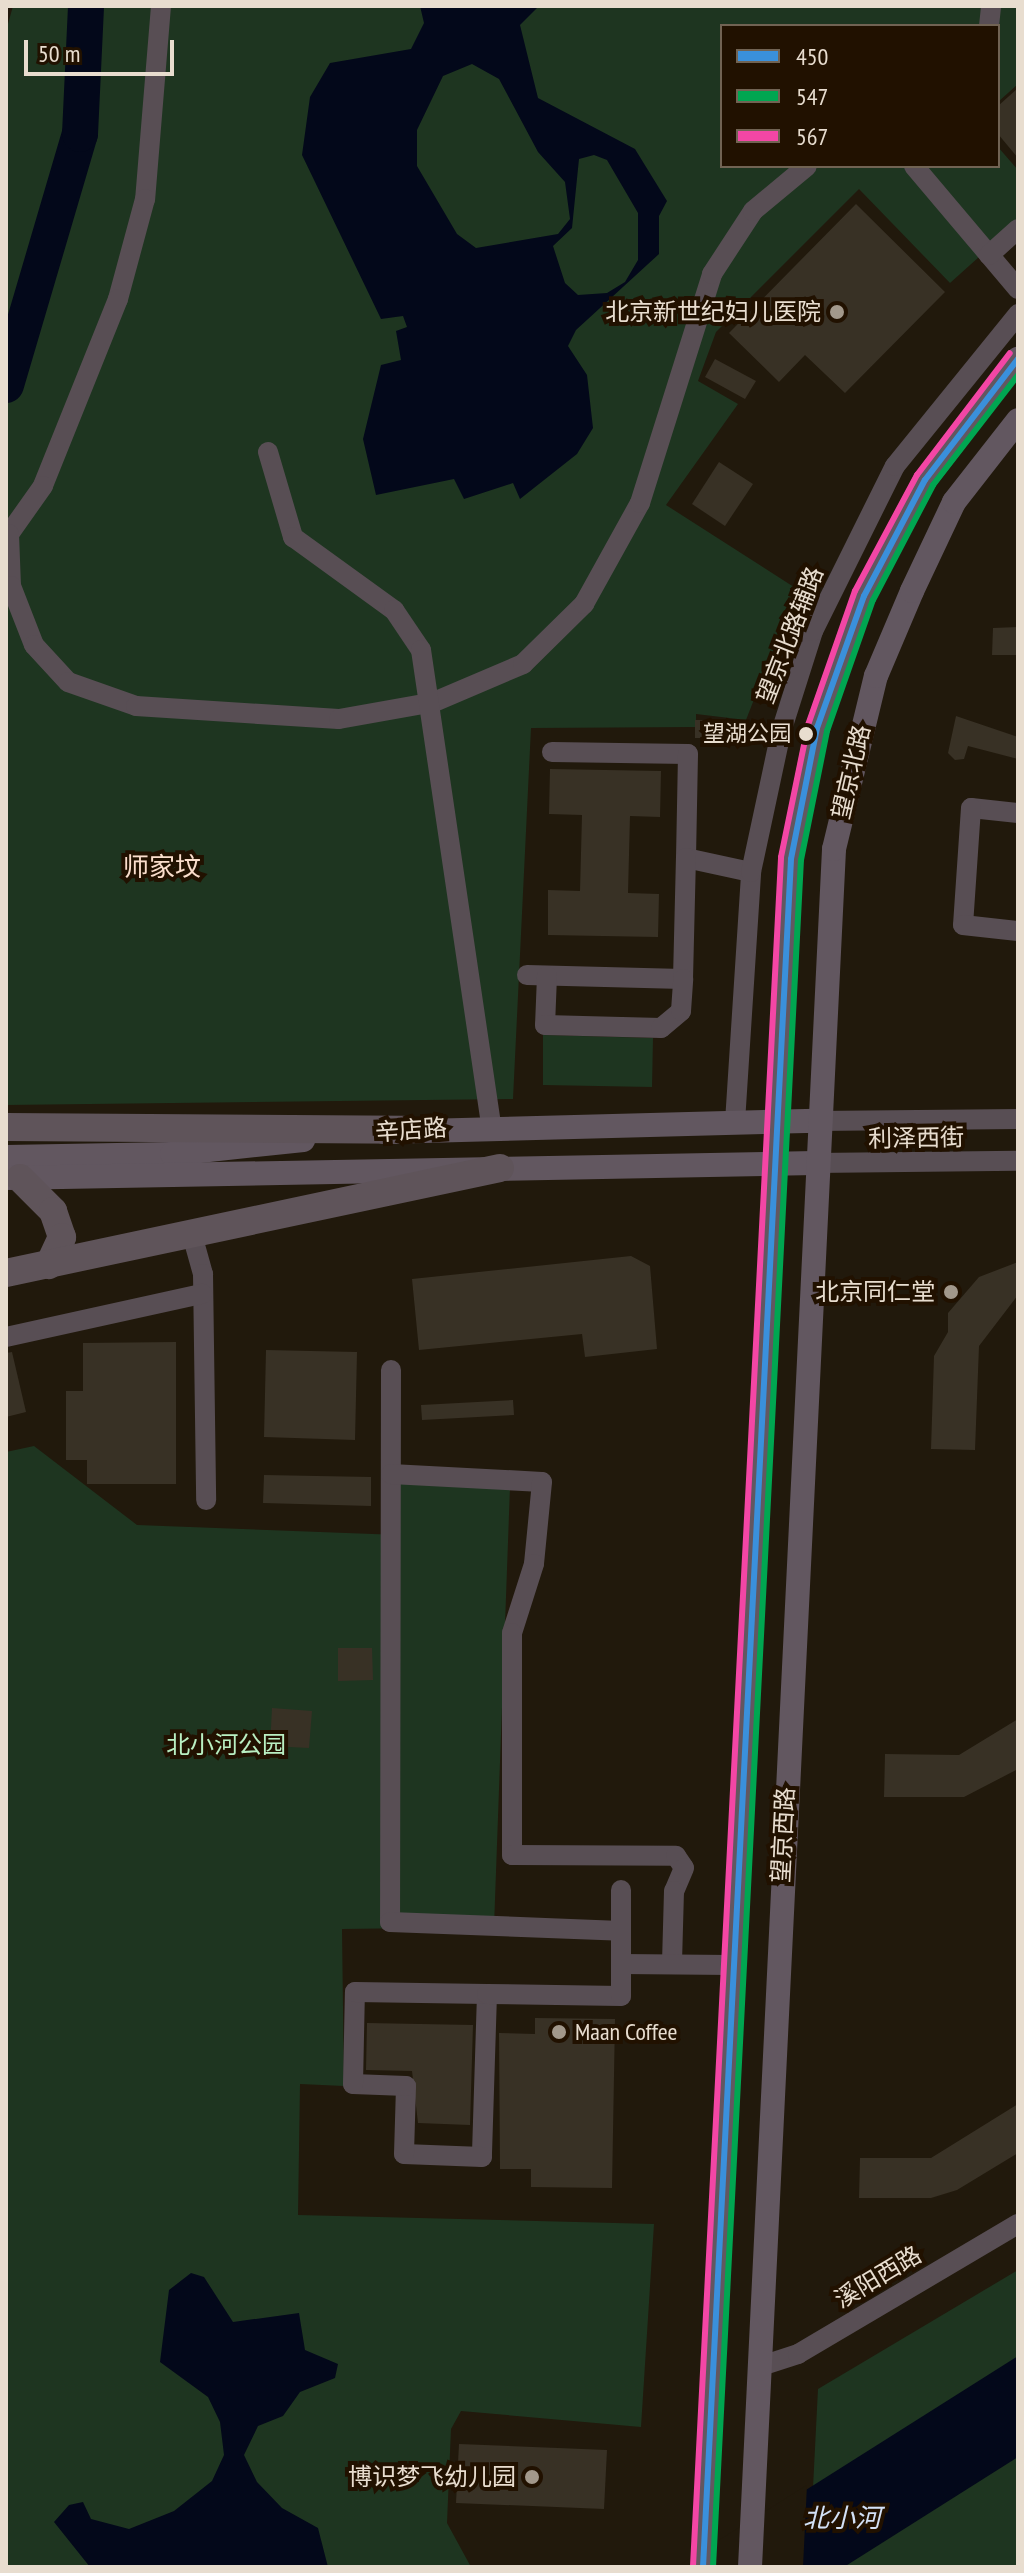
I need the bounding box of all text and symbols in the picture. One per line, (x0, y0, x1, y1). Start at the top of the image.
scale bar (28, 24, 178, 74)
legend (720, 24, 1000, 168)
text: 50 m (38, 38, 80, 69)
text: 450 (796, 41, 828, 72)
text: 547 (796, 81, 828, 112)
text: 567 (796, 121, 828, 152)
place label: 北京新世纪妇儿医院 (605, 298, 821, 326)
marker: 北京新世纪妇儿医院 (828, 303, 846, 321)
street label: 望京北路辅路 (751, 563, 829, 707)
place label: 望湖公园 (703, 721, 791, 747)
street label: 望京北路 (826, 722, 876, 822)
marker: 望湖公园 (798, 726, 814, 742)
district label: 师家坟 (123, 851, 201, 883)
street label: 辛店路 (374, 1113, 448, 1147)
street label: 利泽西街 (868, 1123, 964, 1153)
place label: 北京同仁堂 (815, 1278, 935, 1306)
marker: 北京同仁堂 (942, 1283, 960, 1301)
park label: 北小河公园 (166, 1731, 286, 1759)
street label: 望京西路 (766, 1786, 800, 1884)
place label: Maan Coffee (575, 2018, 677, 2046)
marker: Maan Coffee (550, 2023, 568, 2041)
street label: 溪阳西路 (829, 2240, 927, 2314)
place label: 博识梦飞幼儿园 (348, 2463, 516, 2491)
marker: 博识梦飞幼儿园 (523, 2468, 541, 2486)
water label: 北小河 (803, 2502, 881, 2534)

